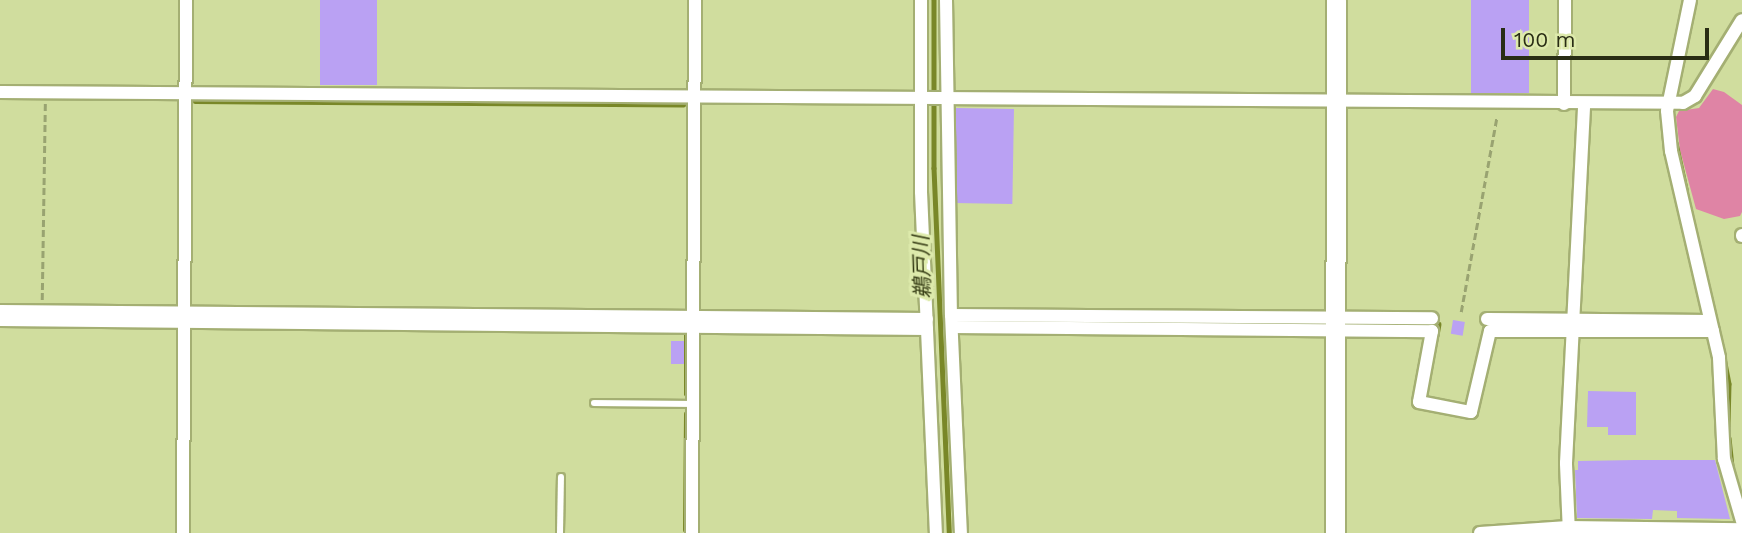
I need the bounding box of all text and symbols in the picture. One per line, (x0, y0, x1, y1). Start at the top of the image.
scale bar (1504, 14, 1712, 58)
text: 100 m (1514, 27, 1576, 52)
water label: 鵜戸川 (908, 235, 936, 299)

